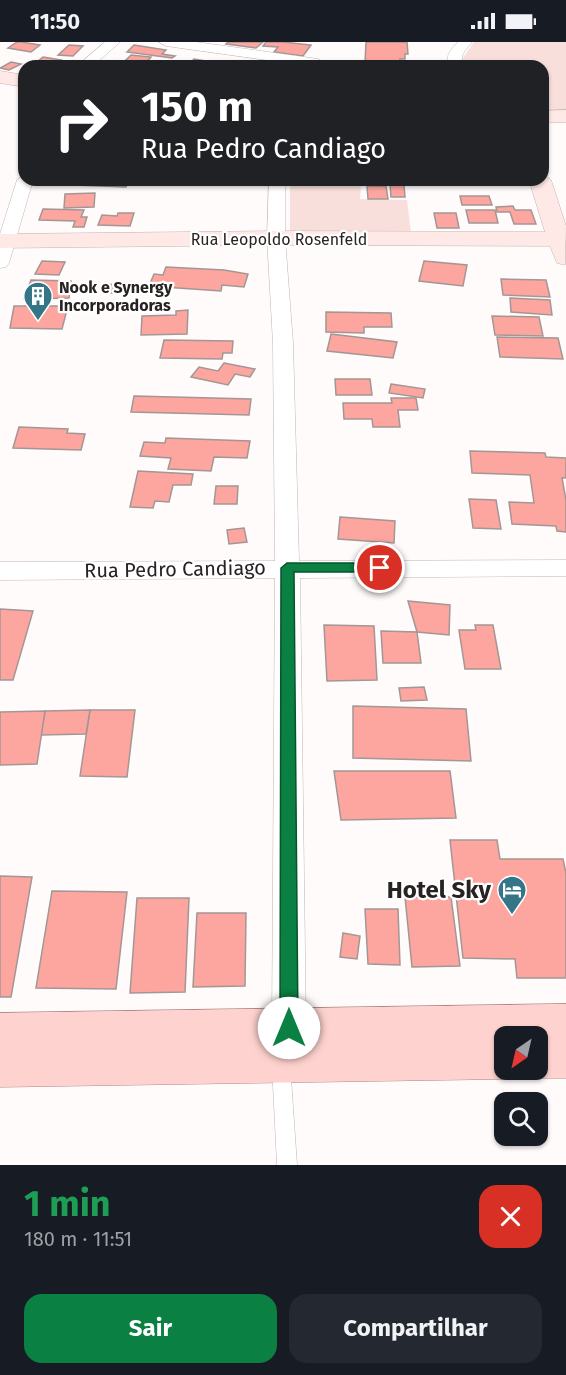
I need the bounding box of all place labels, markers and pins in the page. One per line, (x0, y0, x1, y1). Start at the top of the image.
place label: Nook e Synergy Incorporadoras (59, 278, 173, 315)
building icon: Nook e Synergy Incorporadoras (22, 280, 54, 322)
pin (354, 542, 405, 593)
hotel icon: Hotel Sky (496, 874, 528, 916)
place label: Hotel Sky (387, 876, 492, 904)

